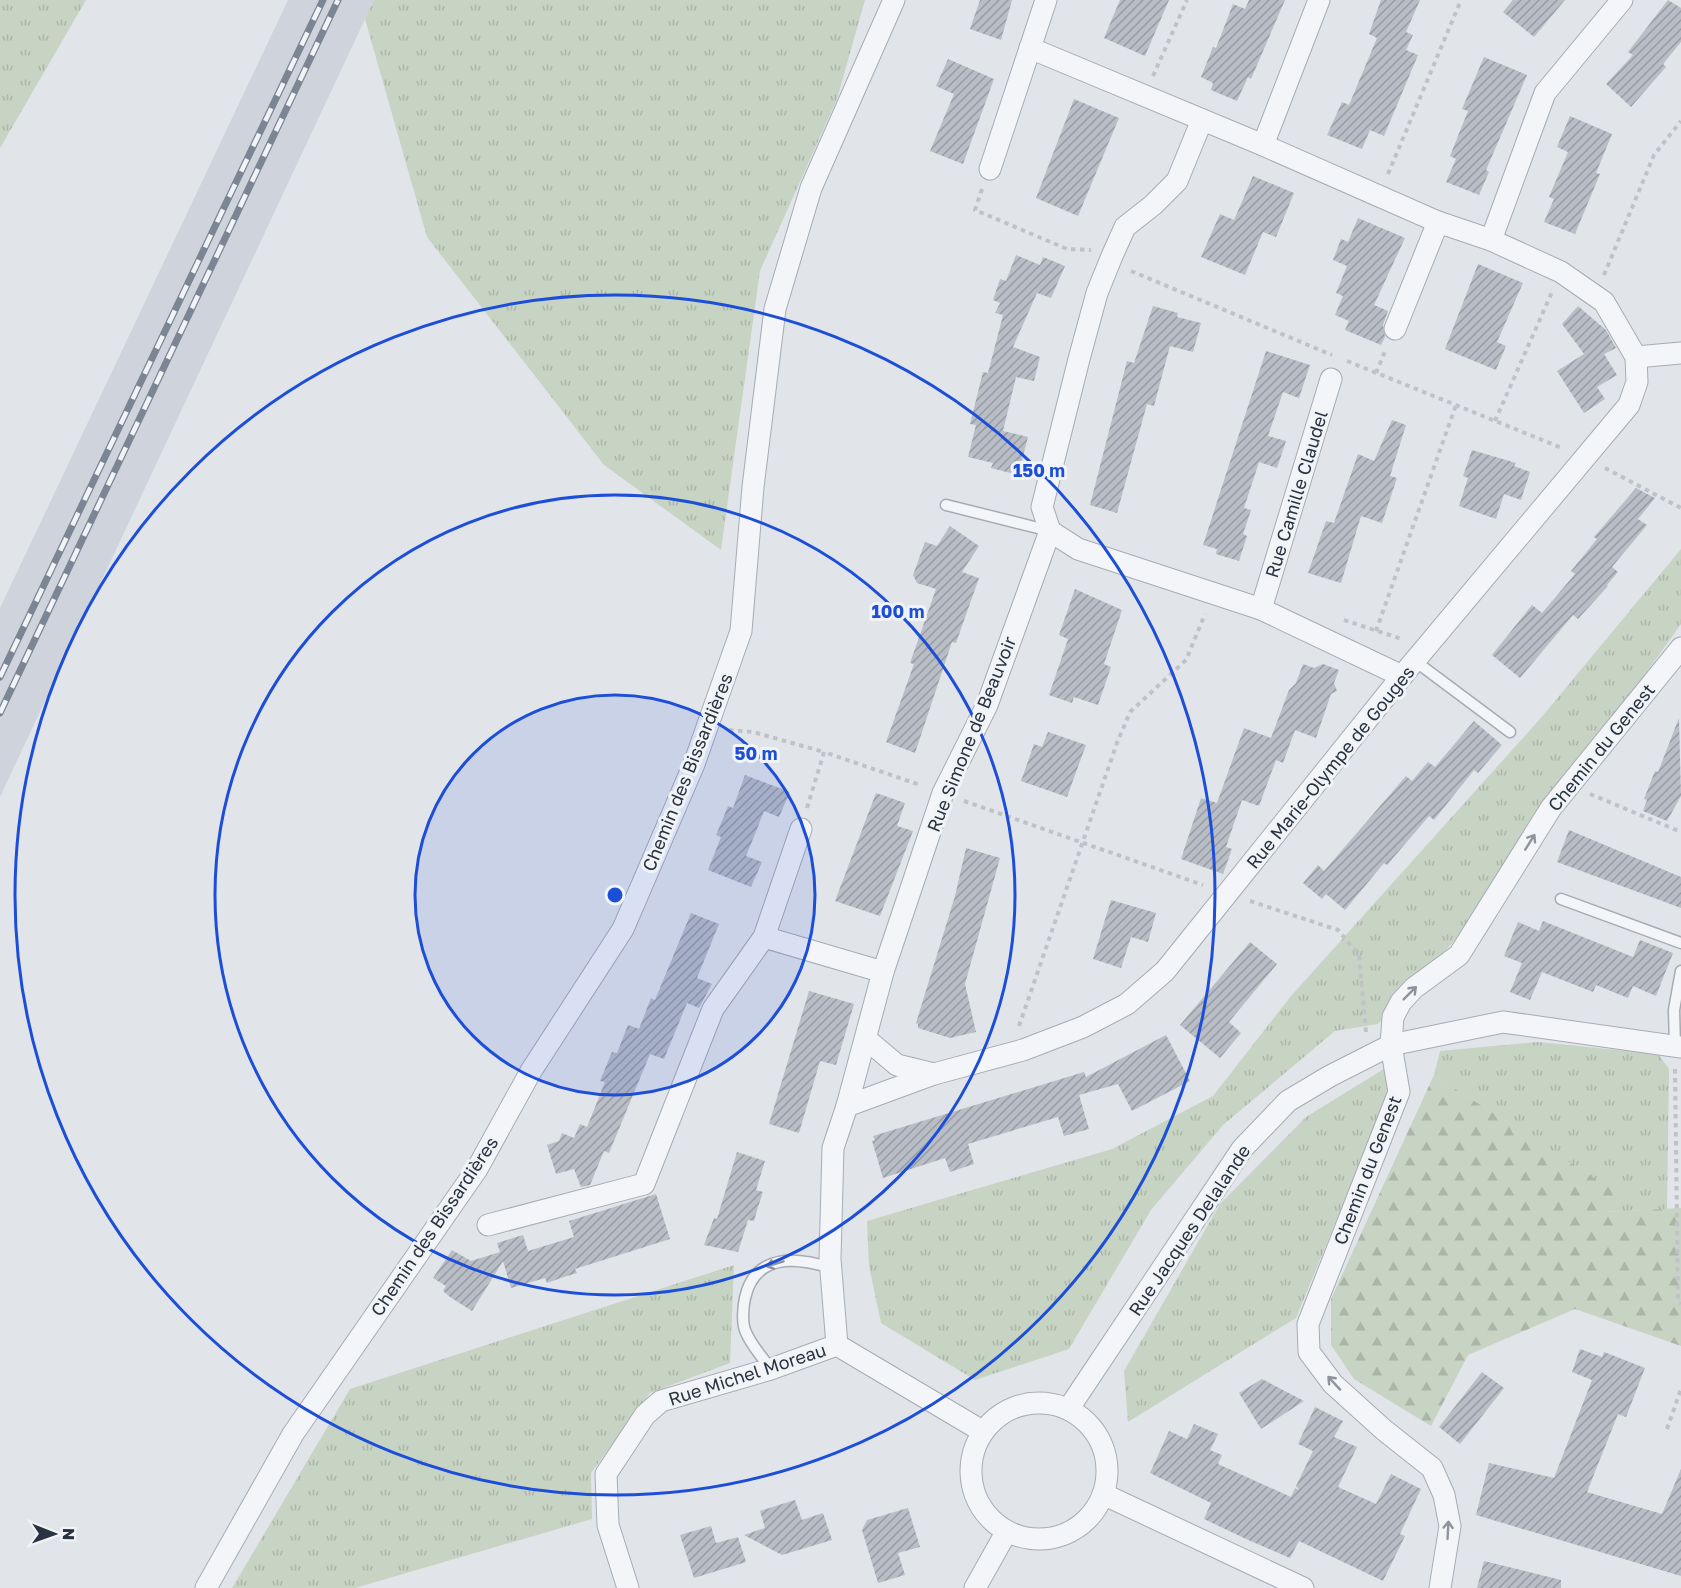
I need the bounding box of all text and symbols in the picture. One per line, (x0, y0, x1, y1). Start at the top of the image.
street label: Rue Camille Claudel (1260, 408, 1332, 580)
text: 150 m (1013, 459, 1065, 481)
text: 100 m (872, 600, 924, 622)
street label: Rue Simone de Beauvoir (922, 633, 1020, 835)
street label: Rue Marie-Olympe de Gouges (1241, 661, 1419, 873)
street label: Chemin des Bissardières (637, 670, 737, 874)
street label: Chemin du Genest (1543, 679, 1659, 815)
text: 50 m (735, 742, 777, 764)
one-way arrow (1524, 834, 1536, 851)
centre of rings (605, 885, 625, 905)
one-way arrow (1403, 985, 1418, 1000)
street label: Chemin du Genest (1328, 1092, 1406, 1248)
street label: Chemin des Bissardières (366, 1132, 502, 1320)
street label: Rue Jacques Delalande (1124, 1140, 1254, 1320)
one-way arrow (766, 1259, 785, 1270)
street label: Rue Michel Moreau (666, 1338, 828, 1410)
one-way arrow (1327, 1376, 1341, 1391)
north arrow (24, 1504, 84, 1564)
one-way arrow (1443, 1521, 1454, 1541)
text: N (59, 1528, 79, 1541)

